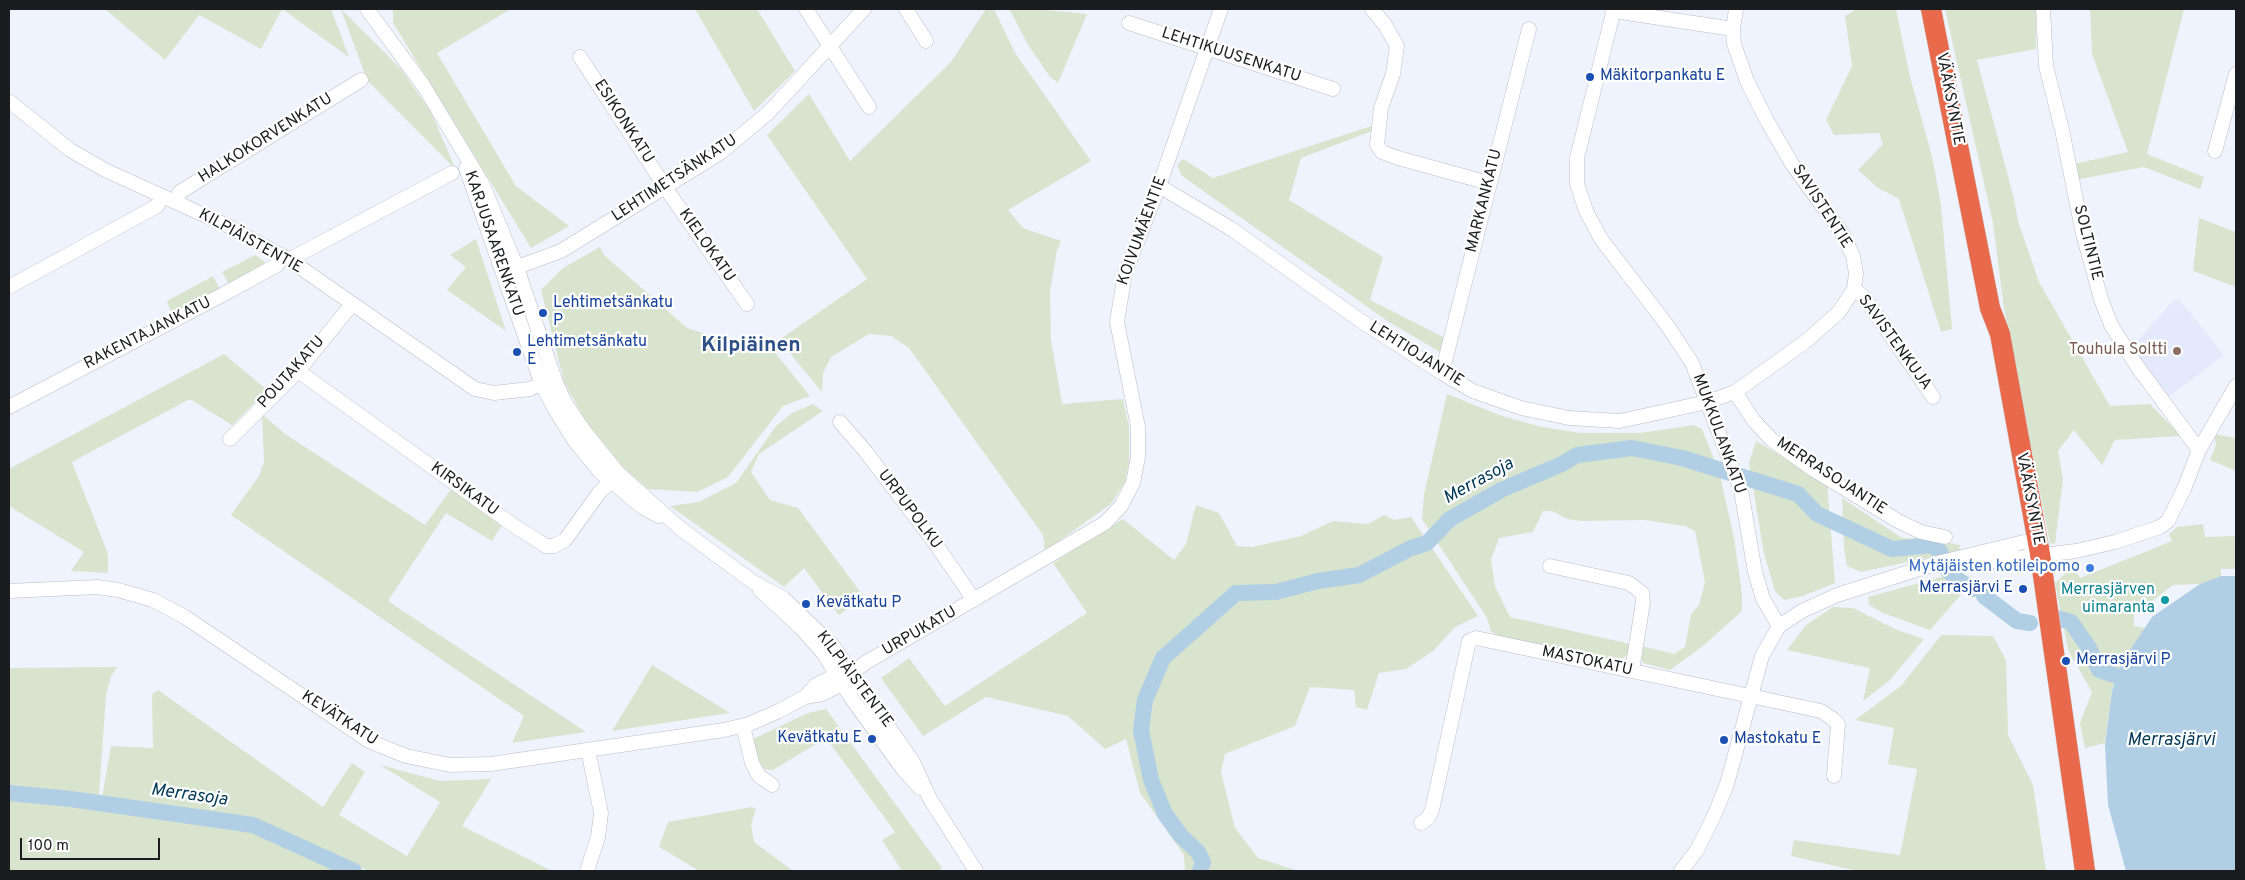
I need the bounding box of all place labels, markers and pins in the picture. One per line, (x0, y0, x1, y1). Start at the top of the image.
place label: Mäkitorpankatu E (1600, 67, 1725, 87)
marker: Mäkitorpankatu E (1584, 71, 1596, 83)
place label: Lehtimetsänkatu P (553, 294, 673, 332)
marker: Lehtimetsänkatu P (537, 307, 549, 319)
place label: Lehtimetsänkatu E (527, 333, 647, 371)
place label: Touhula Soltti (2069, 341, 2167, 361)
marker: Touhula Soltti (2171, 345, 2183, 357)
marker: Lehtimetsänkatu E (511, 346, 523, 358)
place label: Mytäjäisten kotileipomo (1909, 558, 2080, 578)
marker: Mytäjäisten kotileipomo (2084, 562, 2096, 574)
place label: Merrasjärvi E (1919, 579, 2013, 599)
place label: Merrasjärven uimaranta (2061, 581, 2155, 619)
marker: Merrasjärvi E (2017, 583, 2029, 595)
place label: Kevätkatu P (816, 594, 901, 614)
marker: Merrasjärven uimaranta (2159, 594, 2171, 606)
marker: Kevätkatu P (800, 598, 812, 610)
place label: Merrasjärvi P (2076, 651, 2171, 671)
marker: Merrasjärvi P (2060, 655, 2072, 667)
place label: Kevätkatu E (777, 729, 862, 749)
place label: Mastokatu E (1734, 730, 1821, 750)
marker: Kevätkatu E (866, 733, 878, 745)
marker: Mastokatu E (1718, 734, 1730, 746)

